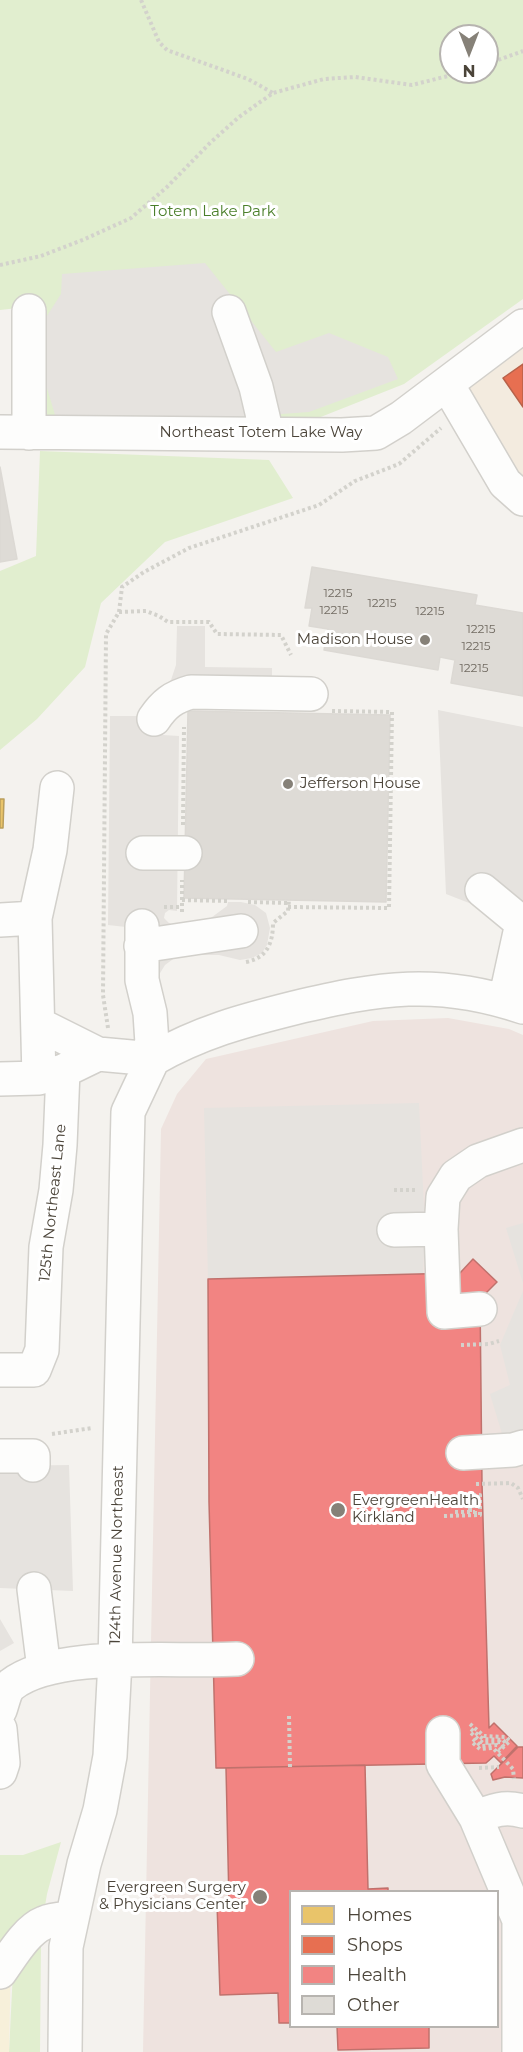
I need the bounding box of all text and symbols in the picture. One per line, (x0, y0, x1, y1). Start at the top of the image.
north arrow (439, 24, 499, 84)
text: N (463, 61, 475, 80)
park label: Totem Lake Park (150, 203, 276, 221)
street label: Northeast Totem Lake Way (160, 424, 362, 442)
house number: 12215 (323, 586, 353, 600)
house number: 12215 (367, 596, 397, 610)
house number: 12215 (319, 603, 349, 617)
house number: 12215 (415, 604, 445, 618)
house number: 12215 (466, 622, 496, 636)
place label: Madison House (297, 631, 413, 649)
marker: Madison House (418, 633, 432, 647)
house number: 12215 (461, 639, 491, 653)
house number: 12215 (459, 661, 489, 675)
place label: Jefferson House (300, 775, 421, 793)
marker: Jefferson House (281, 777, 295, 791)
street label: 125th Northeast Lane (36, 1123, 70, 1283)
street label: 124th Avenue Northeast (106, 1465, 128, 1645)
place label: EvergreenHealth Kirkland (352, 1492, 479, 1527)
marker: EvergreenHealth Kirkland (329, 1501, 347, 1519)
place label: Evergreen Surgery & Physicians Center (99, 1879, 246, 1914)
marker: Evergreen Surgery & Physicians Center (251, 1888, 269, 1906)
legend (289, 1890, 499, 2028)
text: Homes (347, 1904, 412, 1926)
text: Shops (347, 1934, 403, 1956)
text: Health (347, 1964, 407, 1986)
text: Other (347, 1994, 400, 2016)

